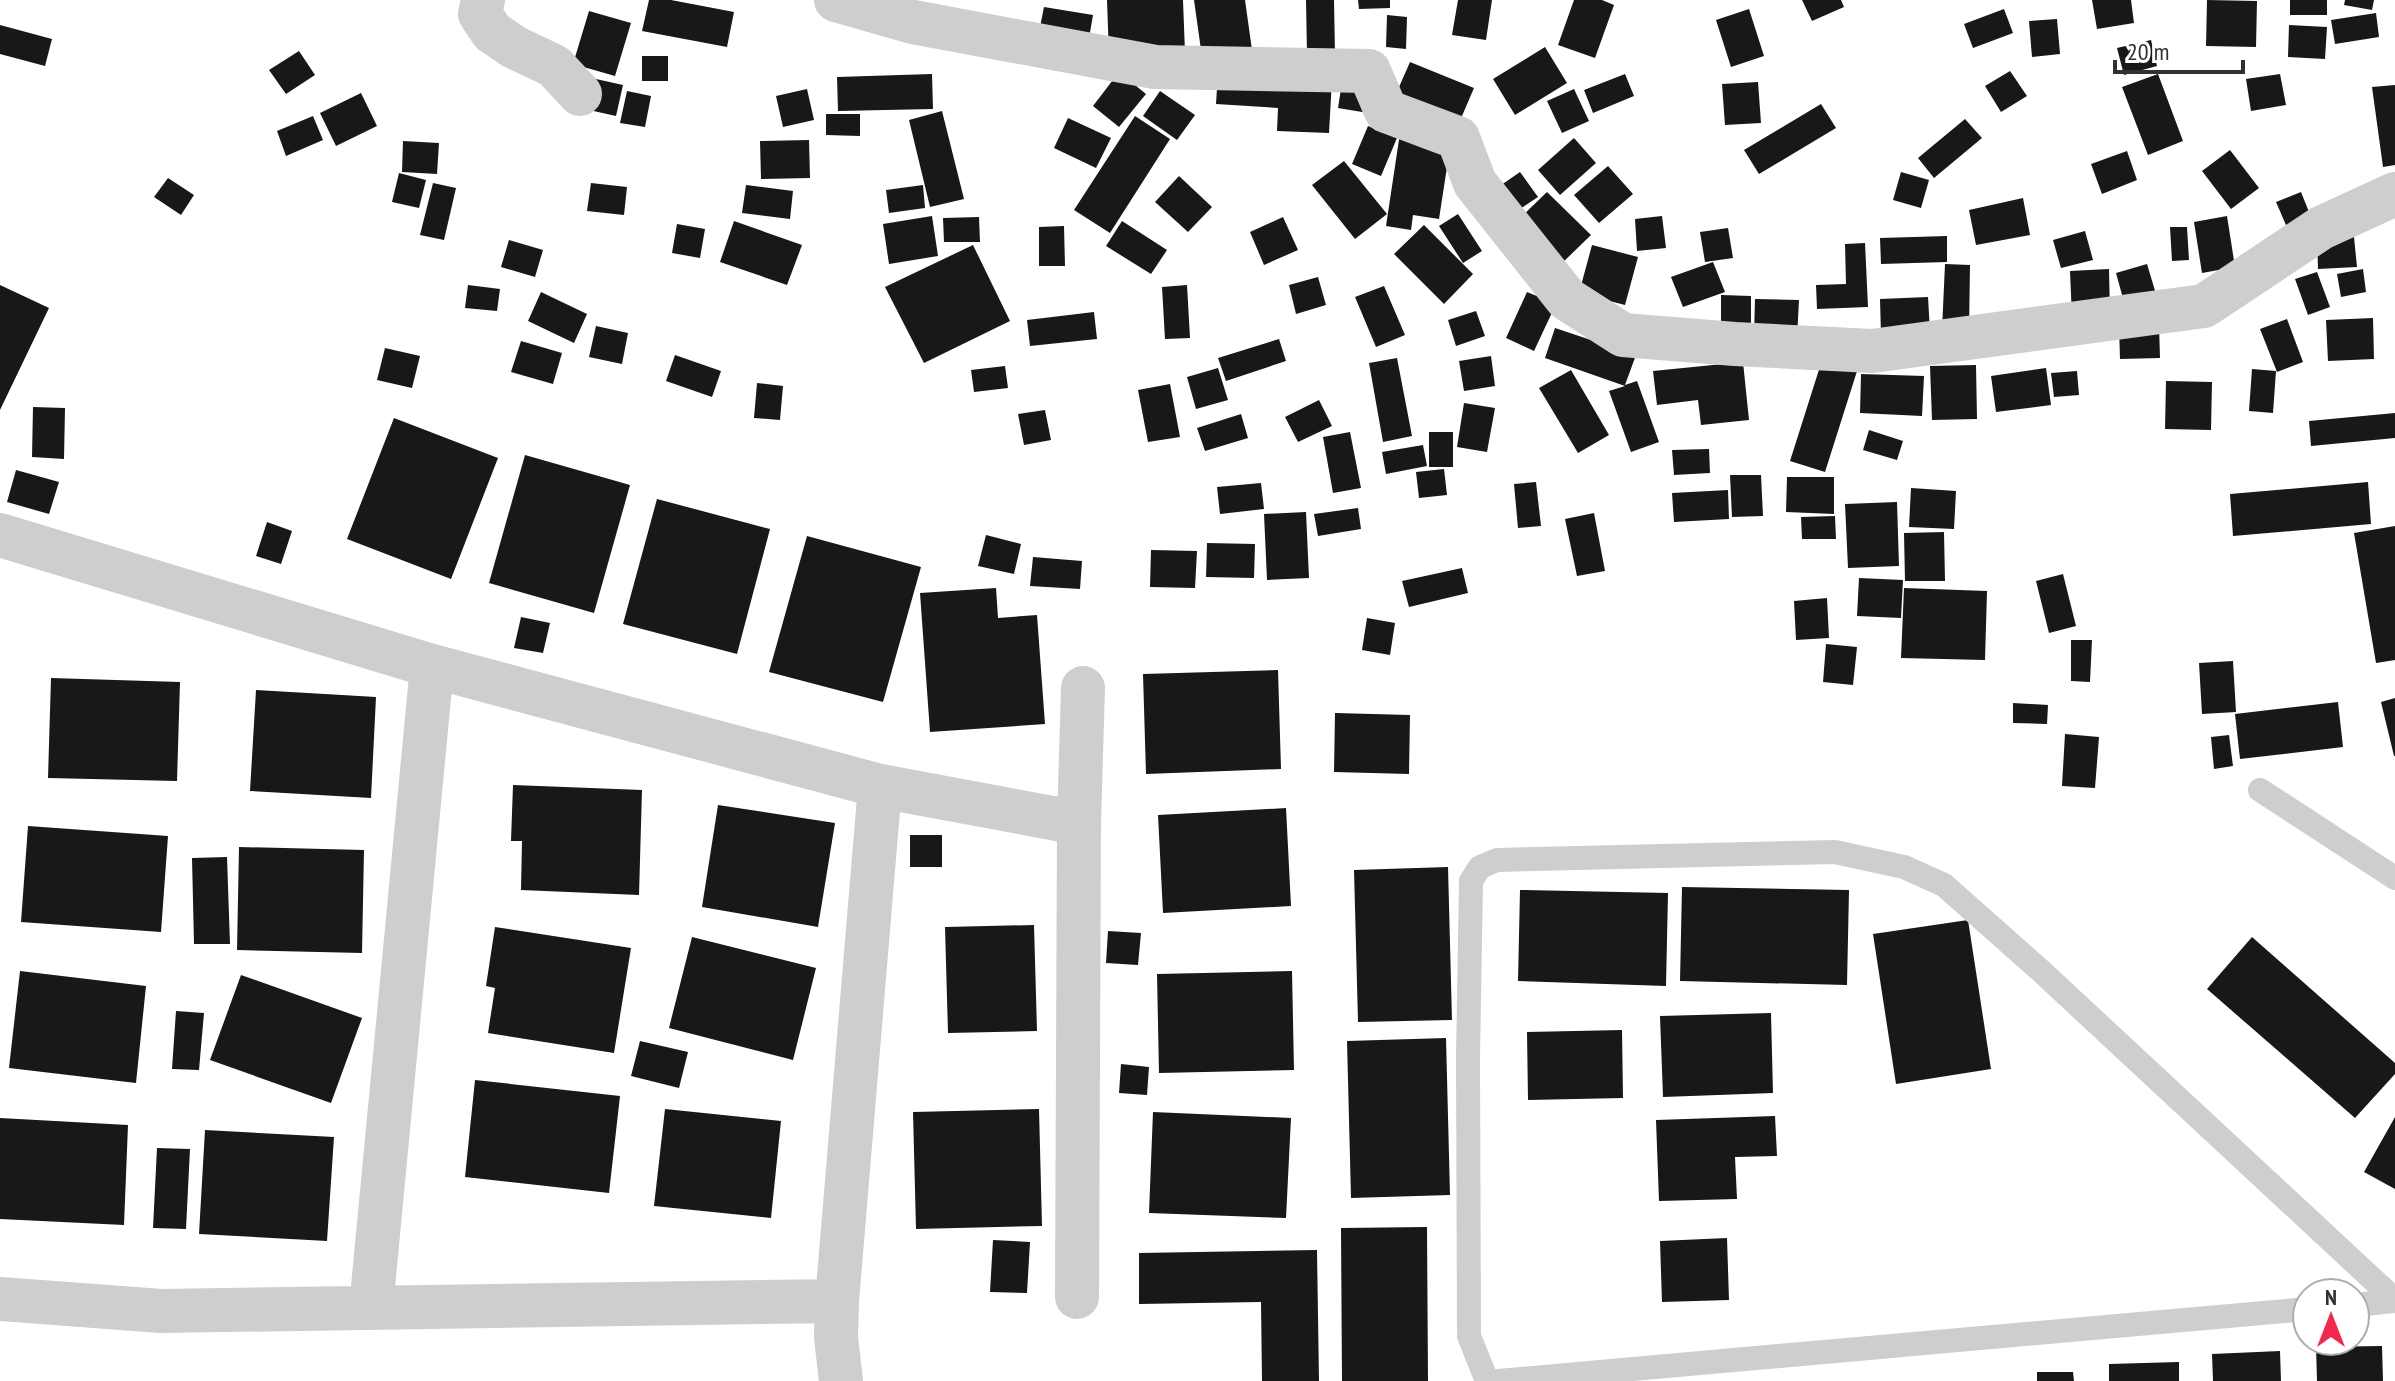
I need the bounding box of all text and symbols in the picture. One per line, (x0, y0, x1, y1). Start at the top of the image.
scale bar (2115, 24, 2243, 74)
text: 20 m (2127, 36, 2169, 67)
north arrow (2291, 1277, 2371, 1357)
text: N (2325, 1283, 2337, 1311)

